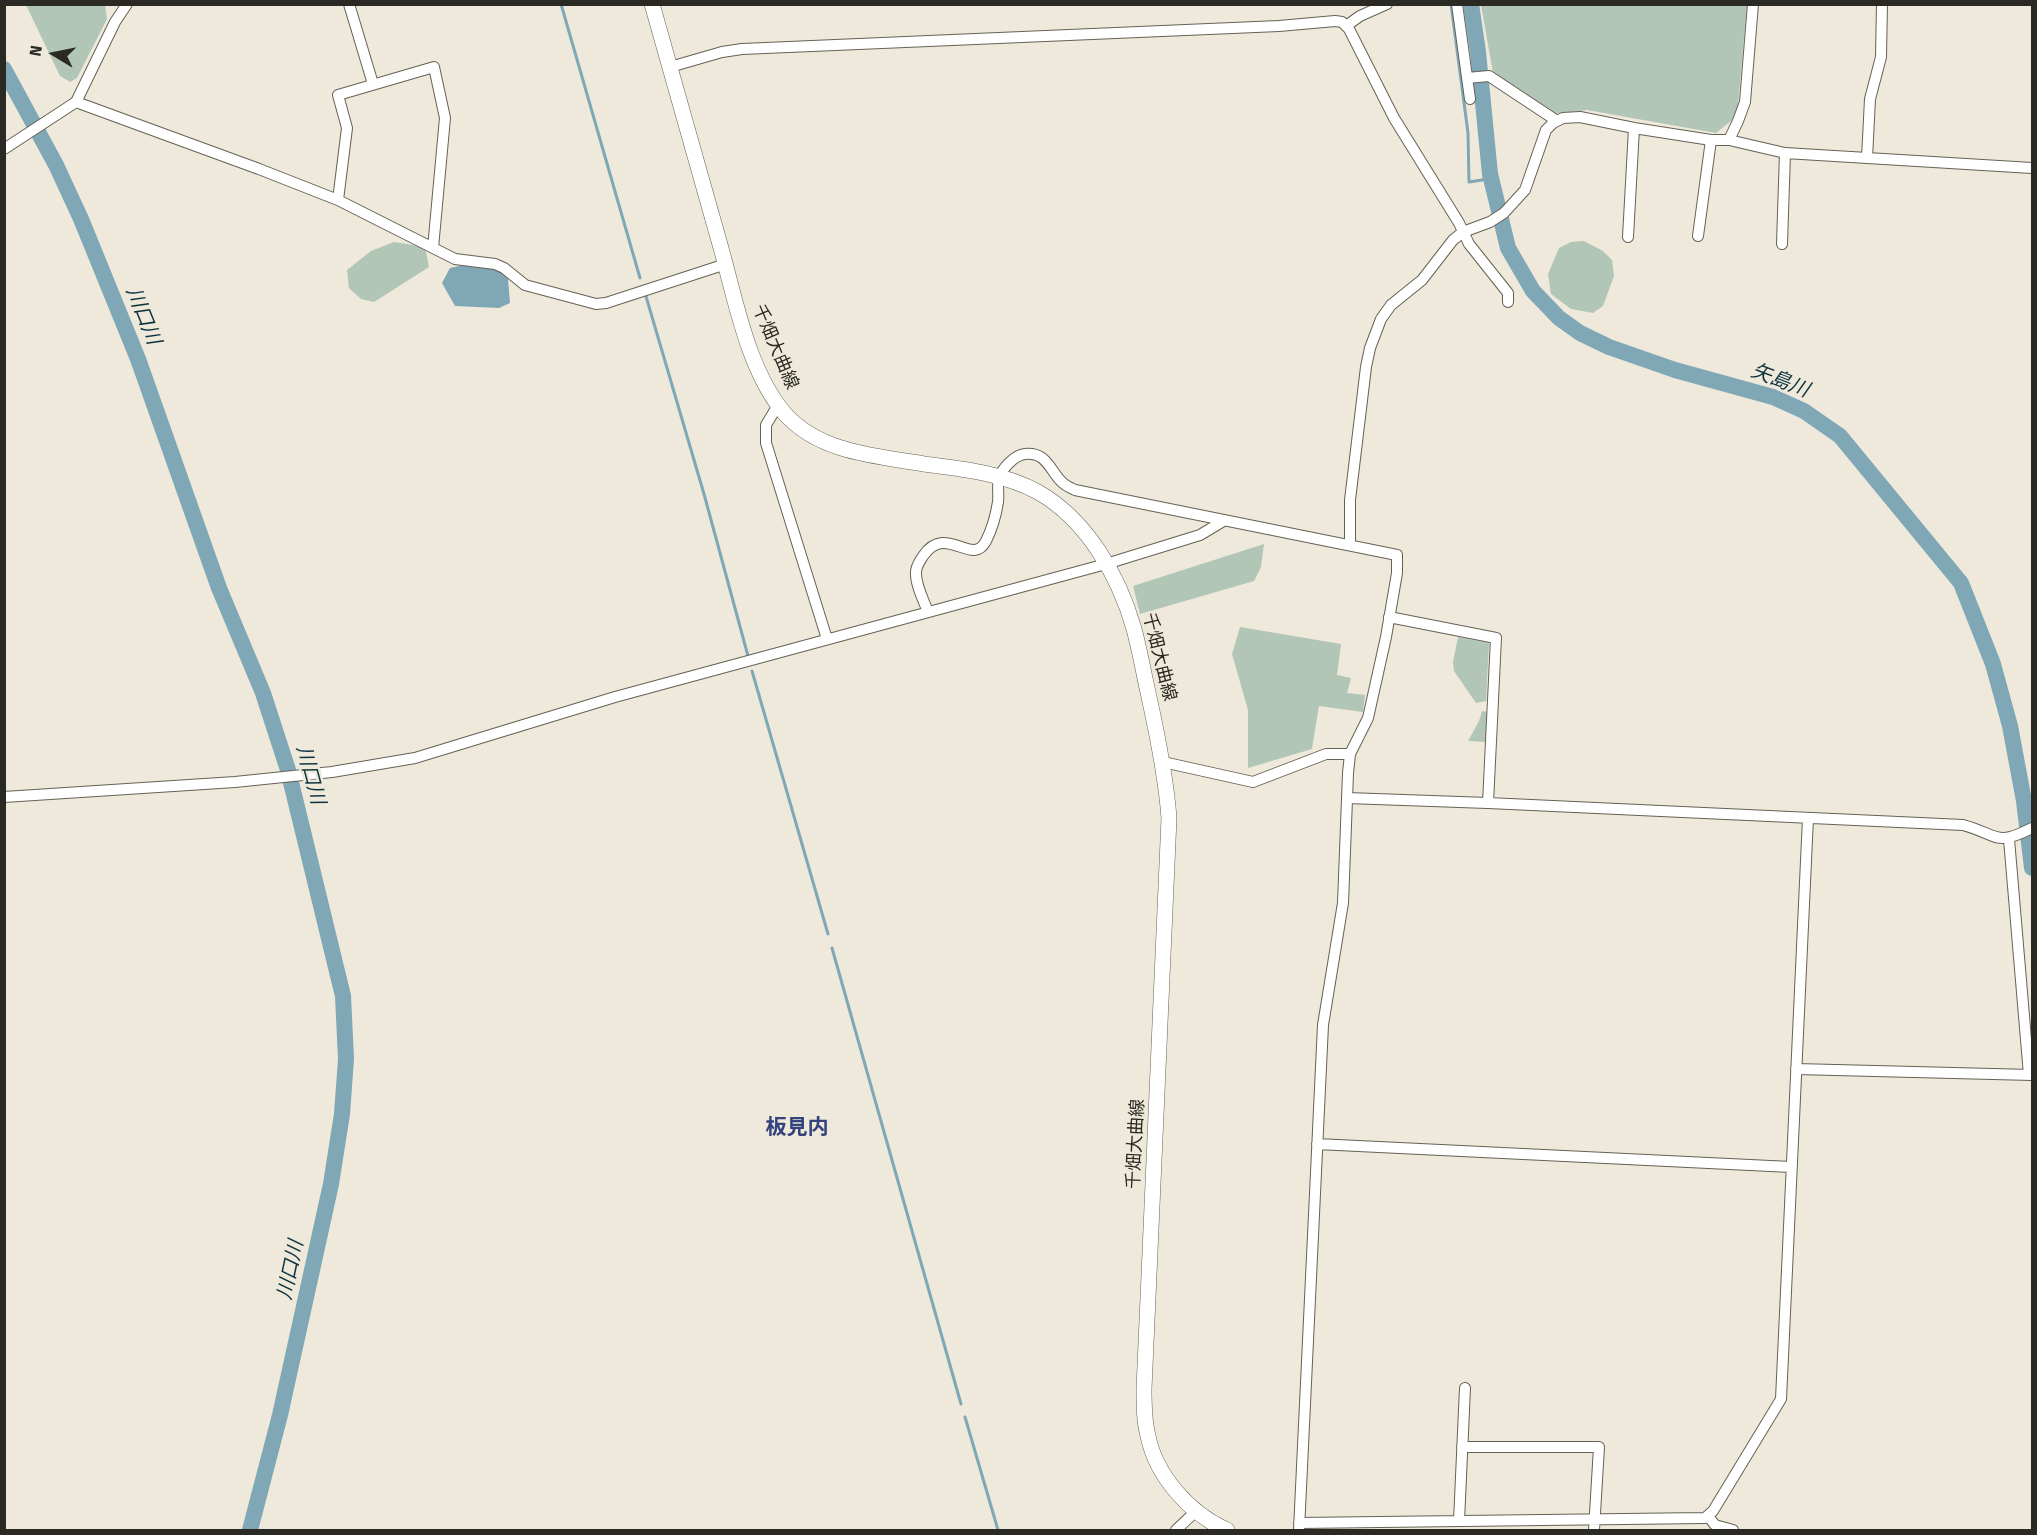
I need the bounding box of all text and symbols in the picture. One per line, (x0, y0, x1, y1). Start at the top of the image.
north arrow (24, 24, 84, 84)
text: N (26, 44, 46, 58)
water label: 川口川 (121, 284, 165, 348)
street label: 千畑大曲線 (747, 301, 803, 393)
water label: 矢島川 (1748, 359, 1812, 403)
street label: 千畑大曲線 (1138, 611, 1180, 703)
water label: 川口川 (291, 743, 329, 807)
street label: 千畑大曲線 (1123, 1098, 1149, 1190)
district label: 板見内 (766, 1115, 828, 1141)
water label: 川口川 (273, 1238, 309, 1302)

